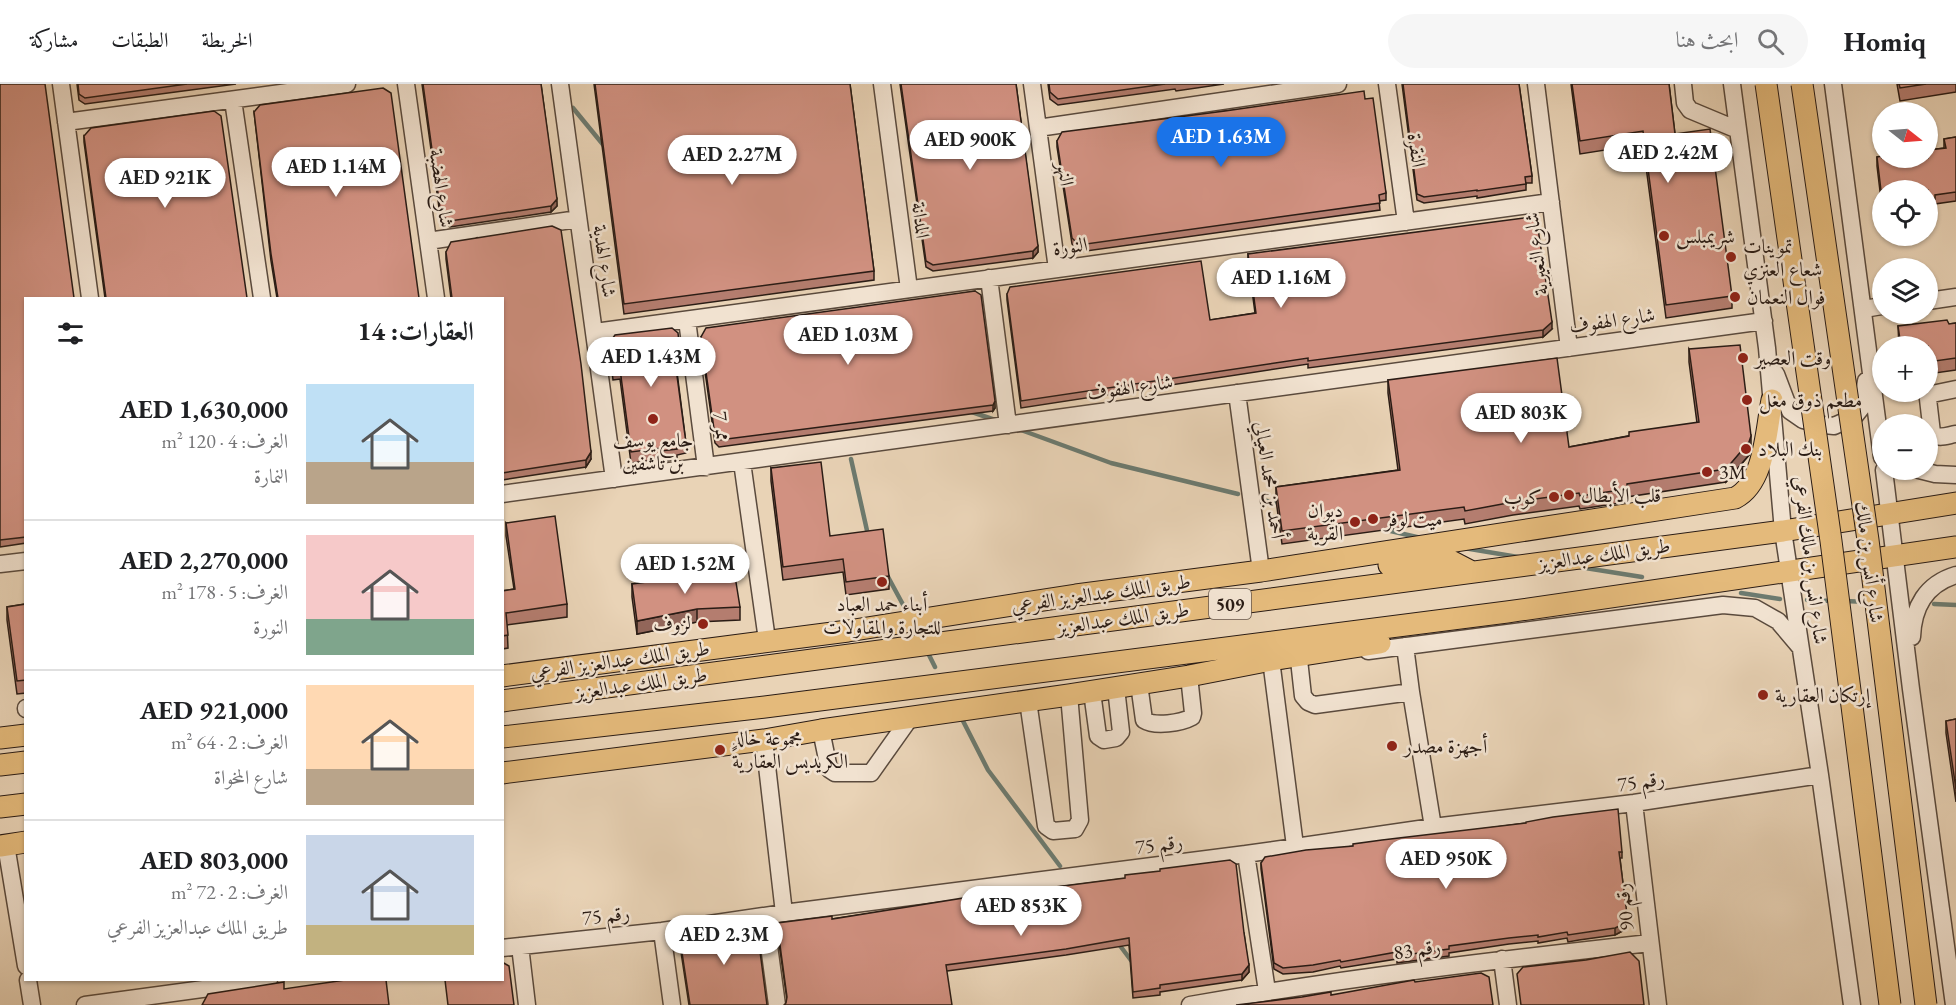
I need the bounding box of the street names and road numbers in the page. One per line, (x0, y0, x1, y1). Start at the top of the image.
street label: النقرة (1402, 131, 1432, 169)
street label: شارع الهضبة (419, 147, 460, 230)
street label: النهر (1051, 158, 1081, 188)
street label: المدانة (906, 200, 936, 240)
street label: شارع النعيرية (1518, 210, 1559, 297)
street label: شارع الهدية (582, 223, 623, 300)
street label: النورة (1051, 231, 1089, 261)
street label: شارع الهفوف (1567, 301, 1657, 344)
street label: شارع الهفوف (1085, 368, 1175, 411)
street label: ممر 7 (707, 410, 737, 442)
street label: أحمد بن محمد العيالي (1246, 419, 1292, 541)
street label: شارع انس بن مالك الفرعي (1783, 474, 1834, 646)
street label: شارع أنس بن مالك (1845, 500, 1891, 625)
street label: طريق الملك عبدالعزيز (1534, 532, 1672, 576)
street label: طريق الملك عبدالعزيز الفرعي (1010, 569, 1192, 617)
road number: 509 (1209, 589, 1251, 619)
street label: طريق الملك عبدالعزيز (1055, 597, 1191, 639)
street label: طريق الملك عبدالعزيز الفرعي (529, 636, 711, 684)
street label: طريق الملك عبدالعزيز (573, 662, 709, 704)
street label: رقم 75 (1616, 765, 1667, 803)
street label: رقم 75 (1134, 828, 1185, 866)
street label: رقم 90 (1609, 881, 1645, 932)
street label: رقم 75 (581, 900, 632, 936)
street label: رقم 83 (1392, 933, 1443, 971)

